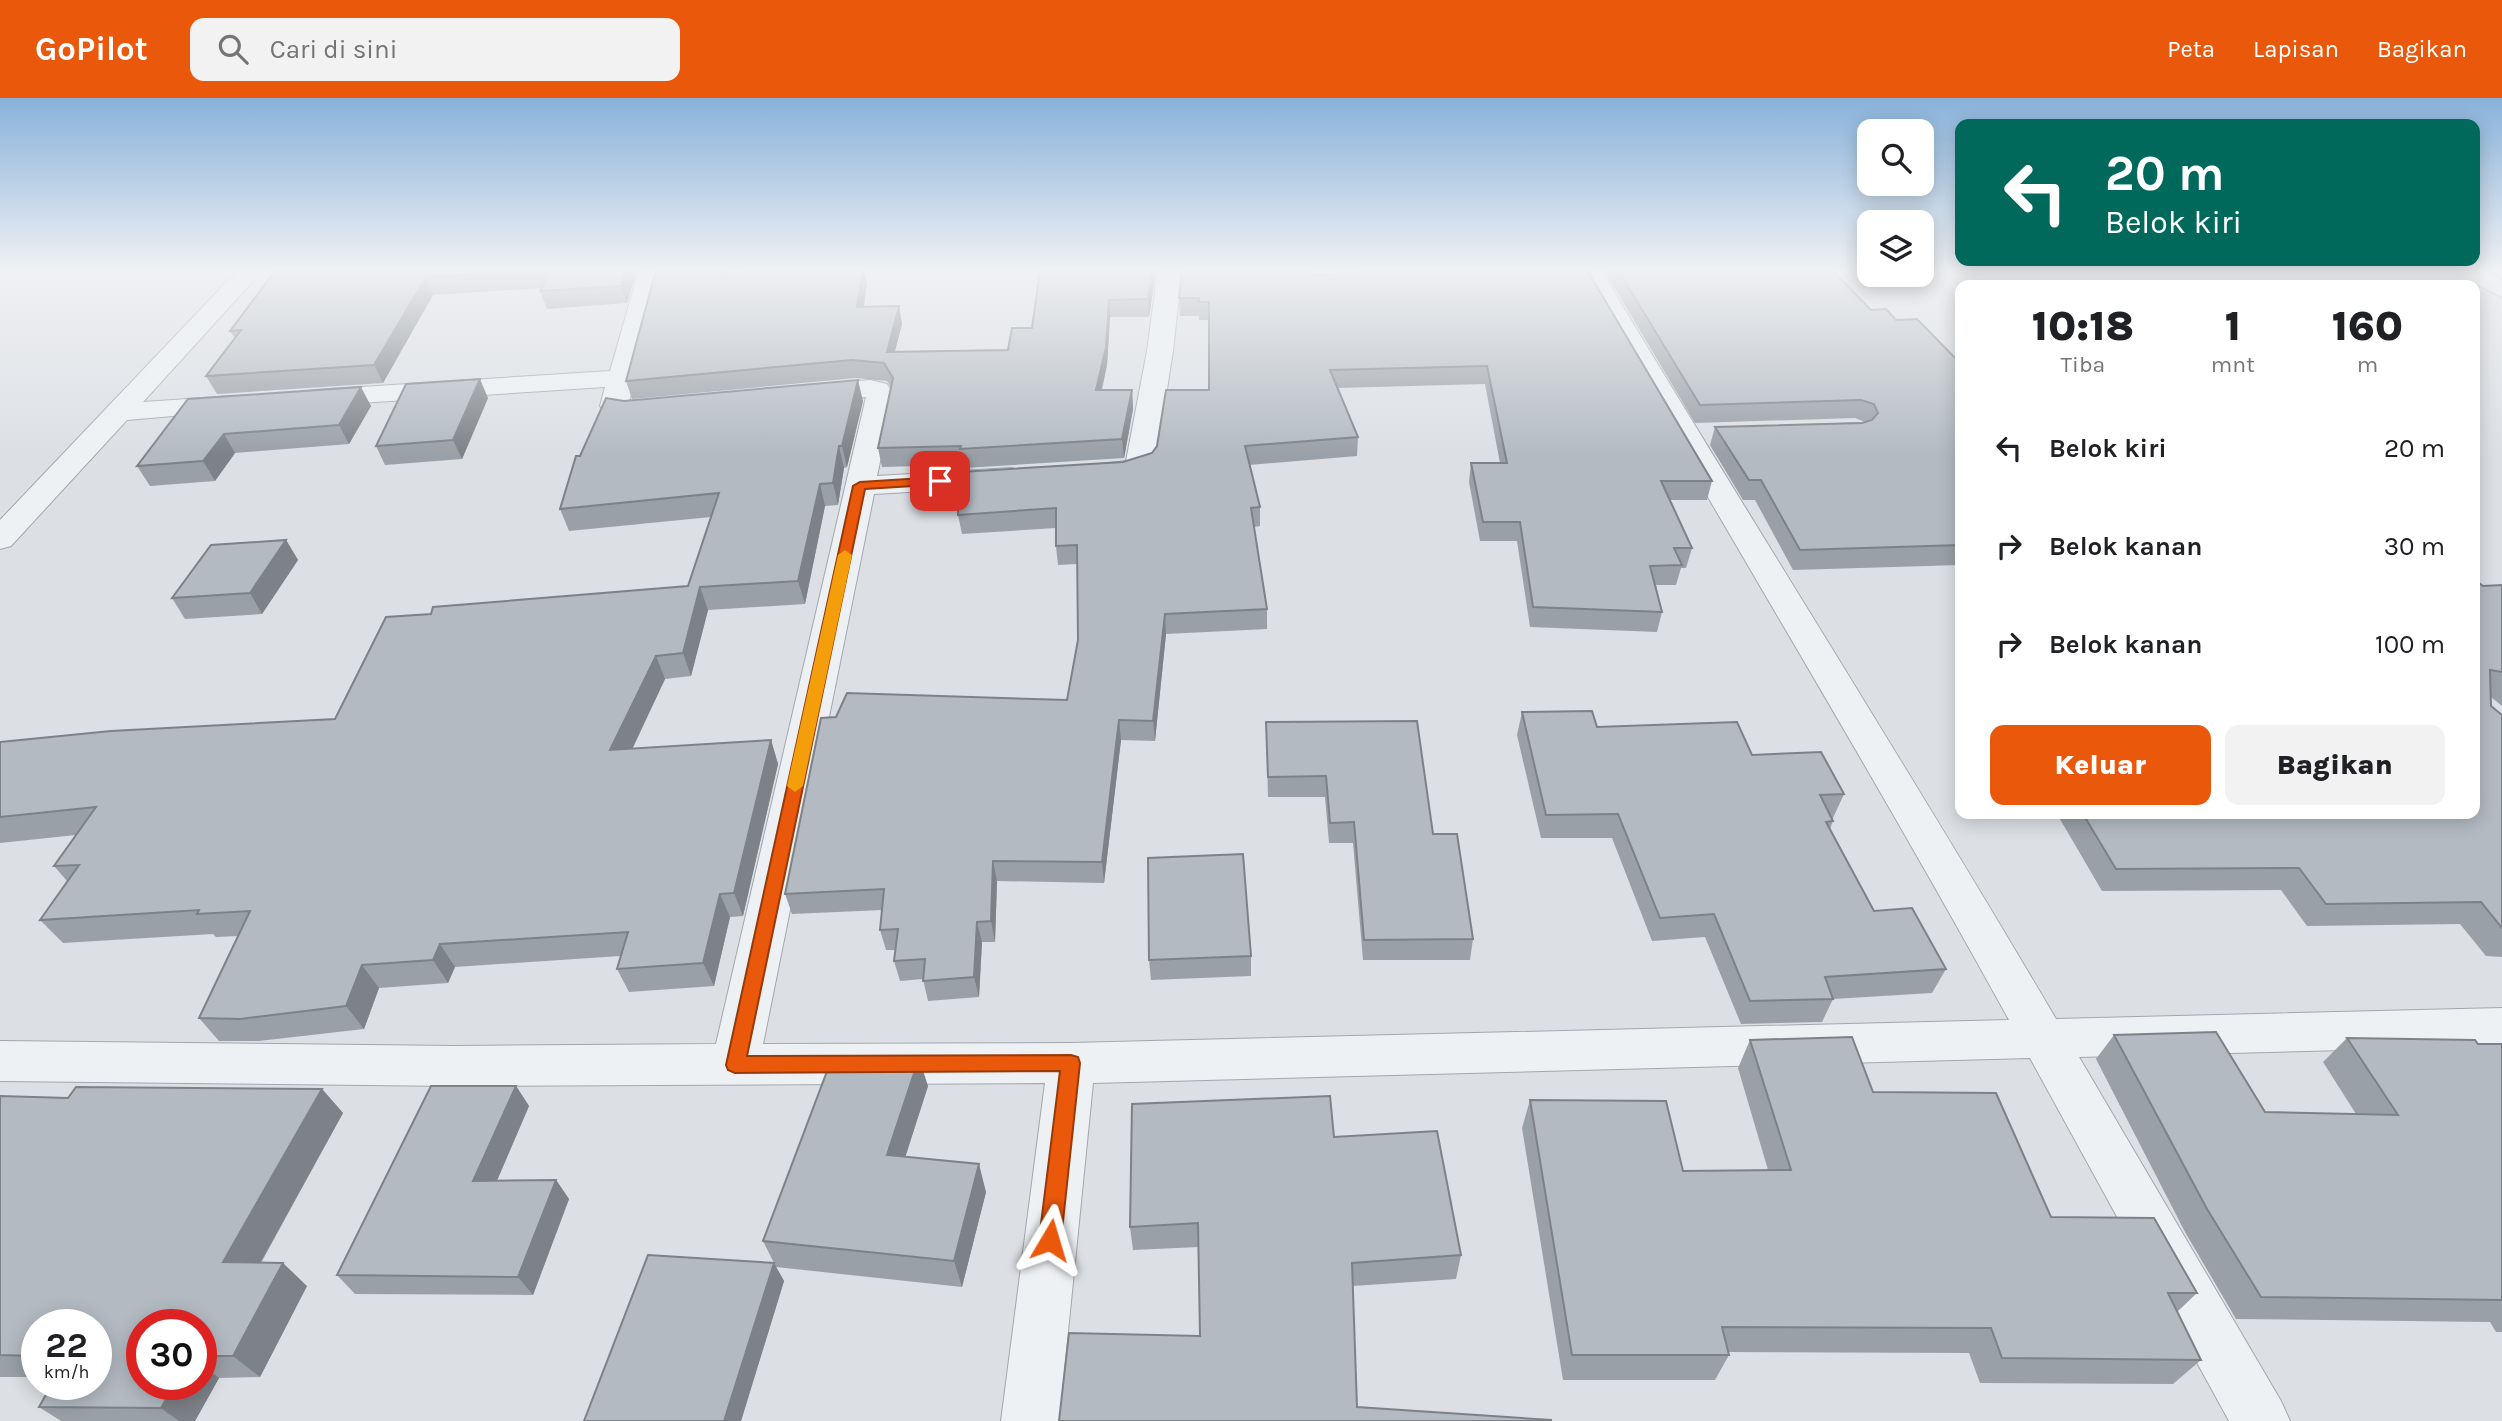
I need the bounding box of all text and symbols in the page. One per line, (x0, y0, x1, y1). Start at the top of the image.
search box (190, 18, 680, 81)
text: GoPilot (35, 30, 148, 68)
icon: search (214, 30, 252, 68)
text: Cari di sini (270, 34, 398, 65)
text: Peta (2167, 35, 2215, 63)
text: Lapisan (2253, 35, 2339, 63)
text: Bagikan (2377, 35, 2467, 63)
map controls (1857, 119, 1934, 287)
button: search (1857, 119, 1934, 196)
text: 20 m (2105, 145, 2225, 202)
icon: left (1990, 147, 2081, 238)
text: Belok kiri (2105, 204, 2242, 241)
button: layers (1857, 210, 1934, 287)
text: 10:18 (2032, 301, 2134, 351)
text: 1 (2225, 301, 2241, 351)
text: 160 (2332, 301, 2403, 351)
text: Tiba (2061, 351, 2105, 378)
text: mnt (2211, 351, 2255, 378)
text: m (2357, 351, 2378, 378)
icon: left (1990, 429, 2028, 467)
text: Belok kiri (2049, 433, 2167, 464)
text: 20 m (2384, 433, 2445, 464)
pin (910, 451, 970, 511)
icon: arrive (921, 462, 959, 500)
icon: right (1990, 527, 2028, 565)
text: Belok kanan (2049, 531, 2202, 562)
text: 30 m (2384, 531, 2445, 562)
icon: right (1990, 625, 2028, 663)
text: Belok kanan (2049, 629, 2202, 660)
text: 100 m (2375, 629, 2445, 660)
button: Keluar (1990, 725, 2211, 805)
button: Bagikan (2225, 725, 2445, 805)
position arrow (1013, 1203, 1087, 1277)
speed limit sign: 30 (126, 1309, 217, 1400)
text: 22 (45, 1325, 88, 1366)
text: km/h (44, 1361, 89, 1383)

